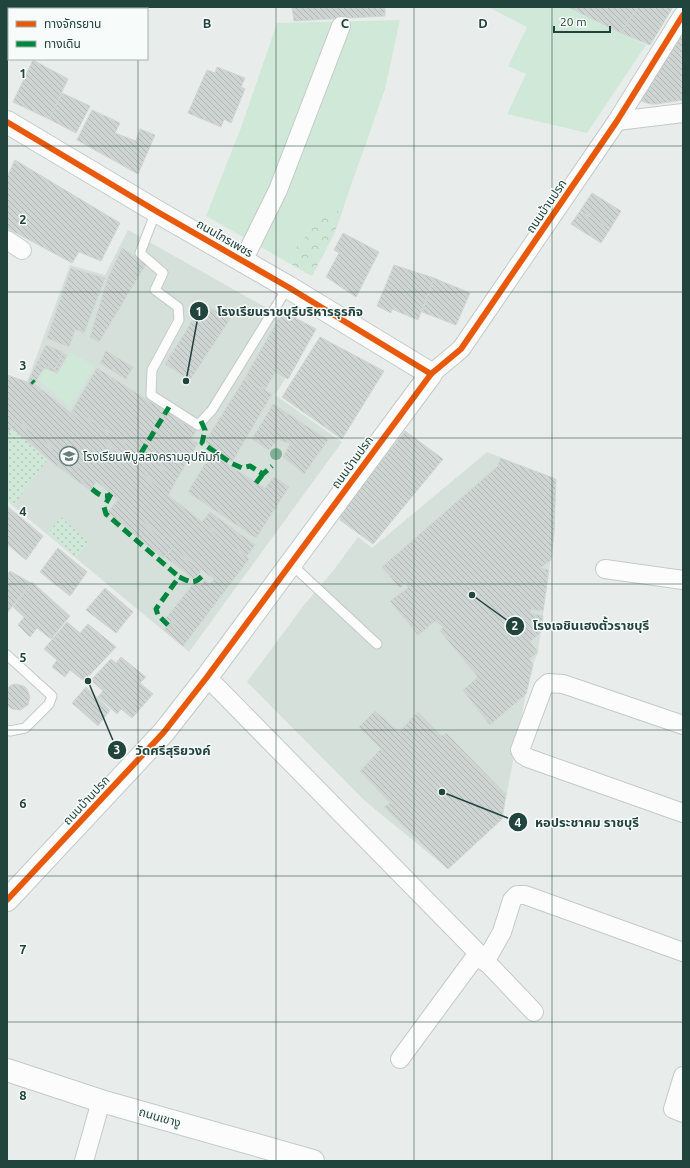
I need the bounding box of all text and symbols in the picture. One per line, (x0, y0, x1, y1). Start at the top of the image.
legend (8, 8, 148, 60)
scale bar (554, 8, 610, 34)
text: 20 m (560, 15, 587, 28)
text: B (203, 16, 212, 30)
text: C (341, 16, 350, 30)
text: D (478, 16, 488, 30)
text: ทางจักรยาน (44, 17, 101, 30)
text: ทางเดิน (44, 37, 81, 50)
text: 1 (19, 66, 27, 80)
street label: ถนนบ้านปรก (523, 177, 569, 235)
text: 2 (19, 212, 27, 226)
street label: ถนนไกรเพชร (195, 217, 256, 259)
callout: โรงเรียนราชบุรีบริหารธุรกิจ (189, 299, 371, 324)
text: โรงเรียนราชบุรีบริหารธุรกิจ (217, 304, 363, 319)
text: 1 (196, 305, 202, 318)
text: 3 (19, 358, 27, 372)
street label: ถนนบ้านปรก (329, 433, 375, 491)
school or university icon: โรงเรียนพิบูลสงครามอุปถัมภ์ (58, 445, 80, 467)
place label: โรงเรียนพิบูลสงครามอุปถัมภ์ (83, 450, 220, 464)
text: 4 (19, 504, 27, 518)
callout: โรงเจชินเฮงตั้วราชบุรี (505, 613, 657, 638)
text: โรงเจชินเฮงตั้วราชบุรี (533, 616, 649, 633)
text: 2 (512, 619, 519, 632)
text: 5 (19, 650, 27, 664)
callout: วัดศรีสุริยวงค์ (107, 738, 219, 763)
text: 3 (114, 743, 120, 756)
text: วัดศรีสุริยวงค์ (135, 743, 211, 758)
street label: ถนนบ้านปรก (60, 773, 112, 827)
text: 6 (19, 796, 27, 810)
callout: หอประชาคม ราชบุรี (508, 810, 647, 835)
text: หอประชาคม ราชบุรี (535, 815, 639, 830)
text: 4 (515, 816, 522, 829)
text: 7 (19, 942, 27, 956)
text: 8 (19, 1088, 27, 1102)
street label: ถนนเขางู (137, 1105, 183, 1130)

